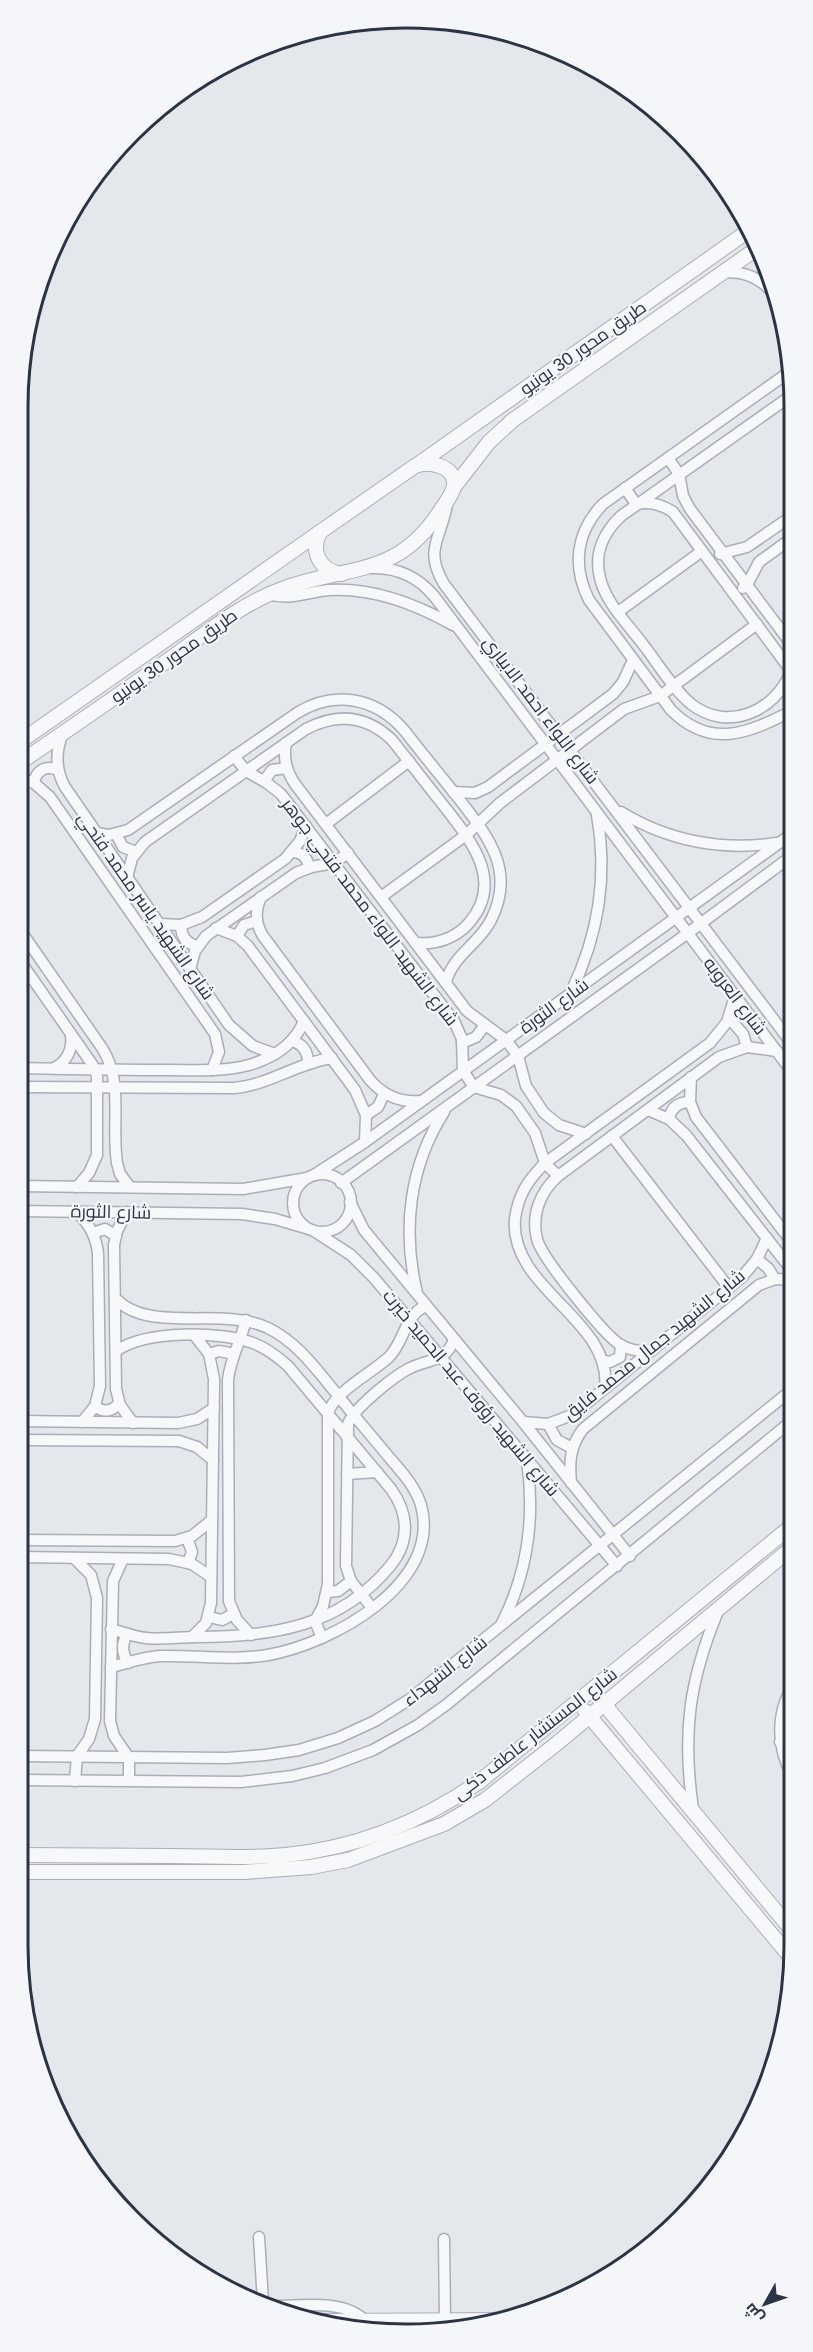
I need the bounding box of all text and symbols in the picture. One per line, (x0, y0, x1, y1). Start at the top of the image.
street label: طريق محور 30 يونيو (516, 297, 651, 401)
street label: طريق محور 30 يونيو (107, 605, 242, 709)
street label: شارع اللواء احمد الابياري (476, 632, 603, 790)
street label: شارع الشهيد اللواء محمد فتحي جوهر (274, 794, 462, 1032)
street label: شارع الشهيد ياسر محمد فتحي (70, 808, 218, 1006)
street label: شارع العروبه (698, 953, 771, 1040)
street label: شارع الثورة (516, 974, 594, 1039)
street label: شارع الثورة (70, 1201, 151, 1225)
street label: شارع الشهيد جمال محمد فايق (559, 1266, 750, 1426)
street label: شارع الشهيد رؤوف عبد الحميد خيرت (377, 1286, 563, 1501)
street label: شارع الشهداء (399, 1632, 492, 1712)
street label: شارع المستشار عاطف ذكى (449, 1664, 622, 1806)
north arrow (735, 2274, 795, 2334)
text: ش (741, 2299, 768, 2327)

